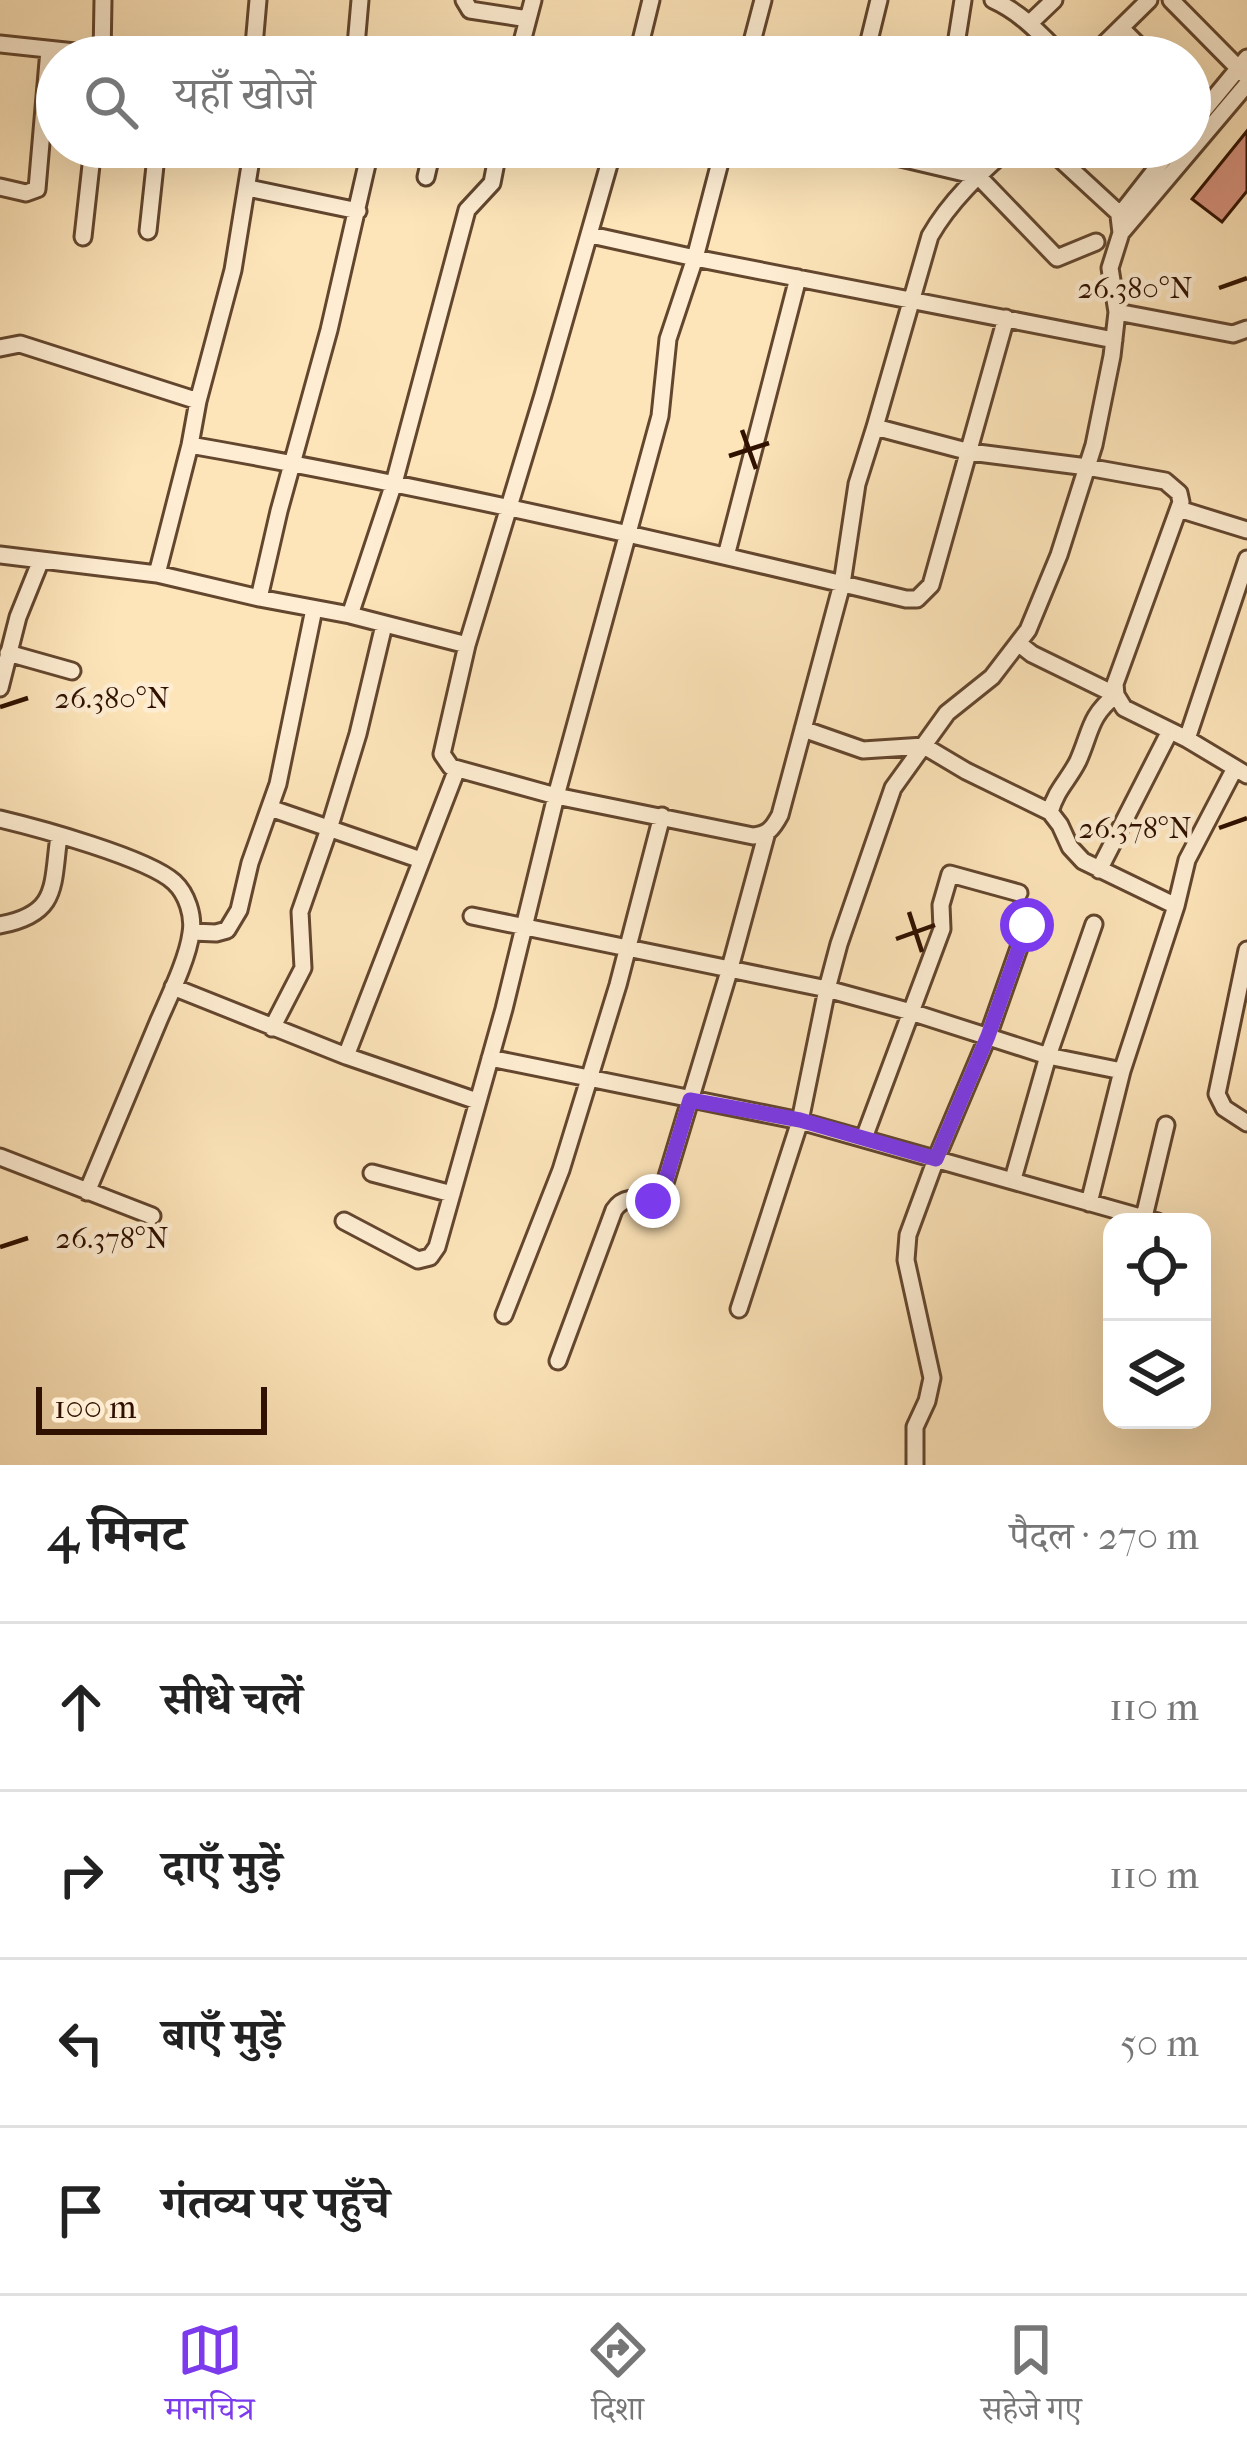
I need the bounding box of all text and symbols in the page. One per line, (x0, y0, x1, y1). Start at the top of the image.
search box (36, 36, 1211, 168)
text: यहाँ खोजें (174, 68, 315, 121)
icon: search (78, 69, 144, 135)
text: 26.380°N (1077, 271, 1193, 306)
text: 26.380°N (54, 681, 170, 716)
text: 26.378°N (1078, 811, 1192, 846)
route start (1000, 898, 1054, 952)
route end (626, 1174, 680, 1228)
map controls (1103, 1213, 1211, 1429)
button: locate (1103, 1213, 1211, 1321)
text: 26.378°N (55, 1221, 169, 1256)
button: layers (1103, 1321, 1211, 1429)
scale bar (36, 1381, 267, 1434)
text: 100 m (54, 1388, 137, 1427)
text: 4 मिनट (48, 1504, 186, 1564)
text: पैदल · 270 m (1010, 1513, 1199, 1559)
text: सीधे चलें (162, 1673, 302, 1726)
icon: ahead (48, 1674, 114, 1740)
text: 110 m (1109, 1684, 1199, 1730)
text: दाएँ मुड़ें (162, 1841, 282, 1894)
icon: right (48, 1842, 114, 1908)
text: 110 m (1109, 1852, 1199, 1898)
text: बाएँ मुड़ें (162, 2009, 283, 2062)
icon: left (48, 2010, 114, 2076)
text: 50 m (1120, 2020, 1199, 2066)
text: गंतव्य पर पहुँचे (162, 2177, 389, 2230)
icon: arrive (48, 2178, 114, 2244)
tab: मानचित्र (165, 2317, 255, 2441)
tab: दिशा (585, 2317, 651, 2441)
tab: सहेजे गए (981, 2317, 1082, 2441)

